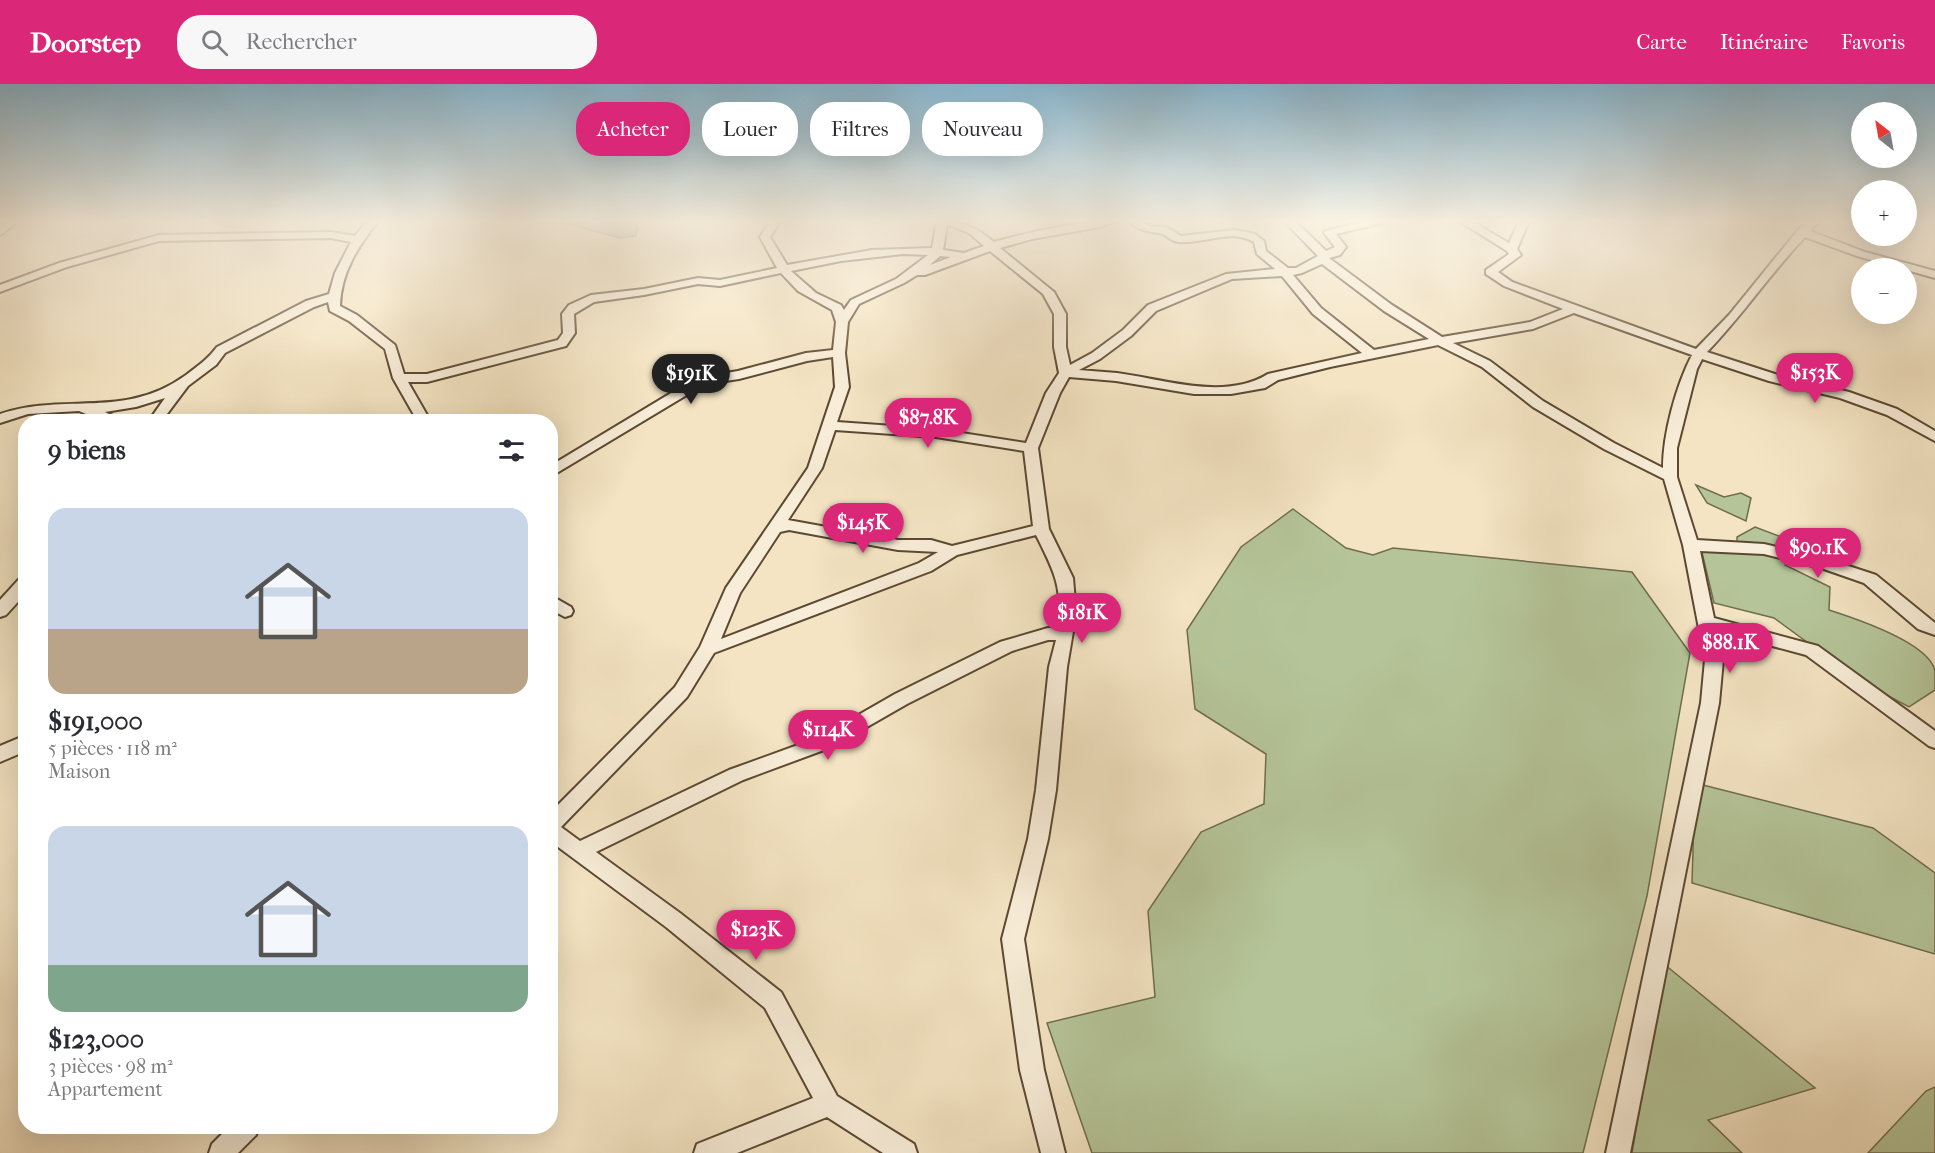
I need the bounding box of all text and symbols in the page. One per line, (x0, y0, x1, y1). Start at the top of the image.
search box (177, 15, 597, 69)
text: Doorstep (30, 26, 141, 59)
icon: search (198, 26, 231, 59)
text: Rechercher (246, 29, 357, 55)
text: Carte (1636, 30, 1687, 54)
text: Itinéraire (1720, 30, 1808, 54)
text: Favoris (1841, 30, 1905, 54)
chip: Acheter (576, 102, 690, 156)
chip: Louer (702, 102, 798, 156)
chip: Filtres (810, 102, 910, 156)
chip: Nouveau (922, 102, 1043, 156)
north arrow (1851, 102, 1917, 168)
map controls (1851, 102, 1917, 324)
button: + (1851, 180, 1917, 246)
button: − (1851, 258, 1917, 324)
pin: $153K (1773, 353, 1857, 404)
pin: $191K (649, 354, 733, 405)
text: $153K (1790, 361, 1840, 384)
text: $191K (666, 362, 716, 385)
pin: $87.8K (879, 398, 977, 449)
text: $87.8K (899, 406, 957, 429)
icon: filters (495, 434, 528, 467)
text: 9 biens (48, 435, 126, 466)
pin: $145K (821, 503, 905, 554)
text: $145K (837, 511, 889, 534)
pin: $90.1K (1769, 528, 1867, 579)
text: $90.1K (1789, 536, 1847, 559)
icon: home (234, 547, 342, 655)
pin: $181K (1040, 593, 1124, 644)
text: $181K (1057, 601, 1107, 624)
pin: $88.1K (1681, 623, 1779, 674)
text: $88.1K (1702, 631, 1758, 654)
text: $191,000 (48, 706, 143, 737)
pin: $114K (786, 710, 870, 761)
text: $114K (802, 718, 854, 741)
text: 5 pièces · 118 m² (48, 737, 177, 760)
text: Maison (48, 760, 110, 783)
icon: home (234, 865, 342, 973)
pin: $123K (714, 910, 798, 961)
text: $123K (730, 918, 782, 941)
text: $123,000 (48, 1024, 144, 1055)
text: 3 pièces · 98 m² (48, 1055, 173, 1078)
text: Appartement (48, 1078, 163, 1101)

